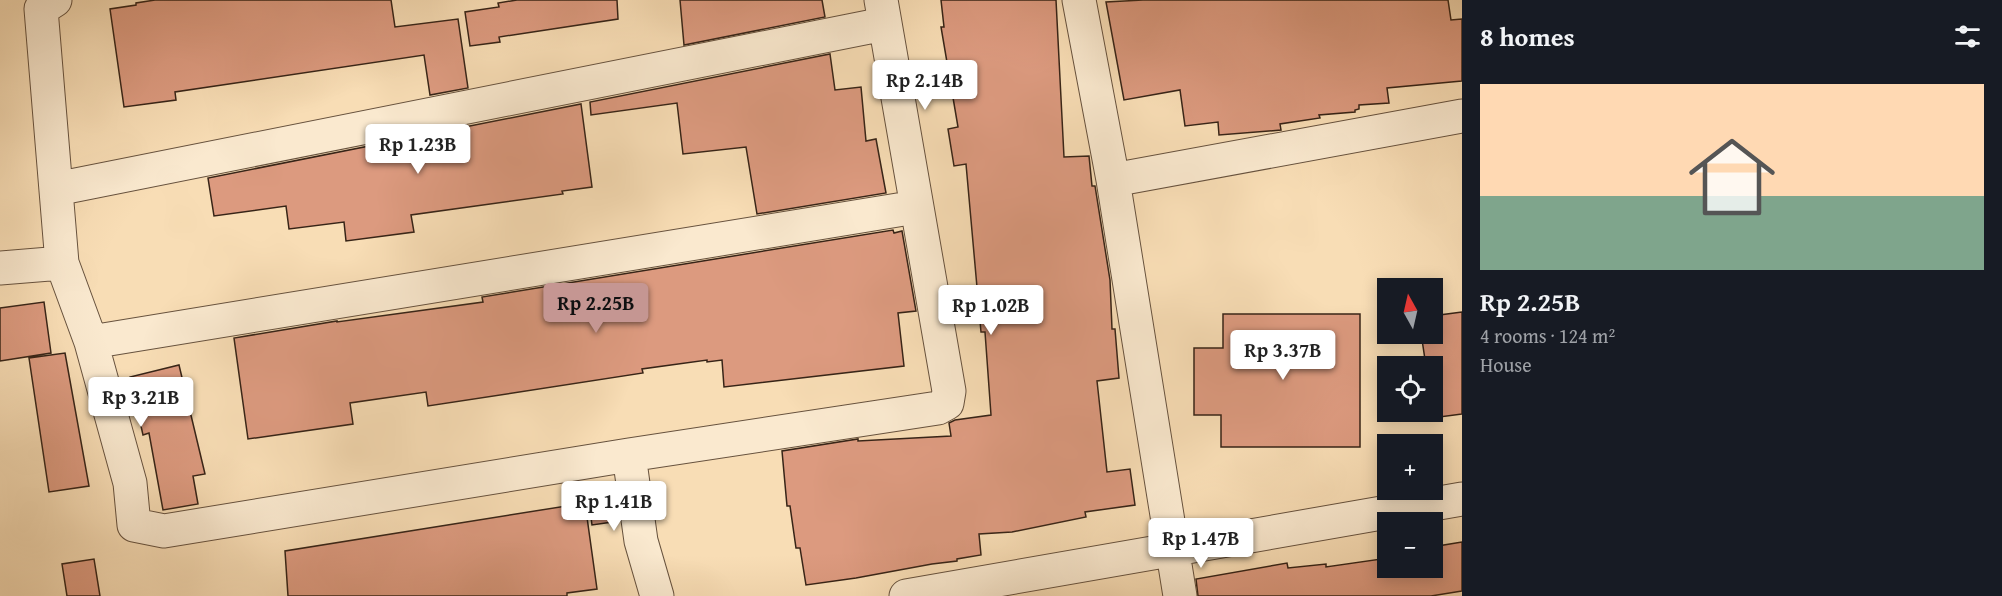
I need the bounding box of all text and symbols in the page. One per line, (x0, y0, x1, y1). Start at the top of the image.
text: 8 homes (1480, 17, 1575, 56)
icon: filters (1951, 20, 1984, 53)
pin: Rp 2.14B (863, 60, 987, 111)
text: Rp 2.14B (886, 65, 964, 94)
icon: home (1678, 123, 1786, 231)
pin: Rp 1.23B (356, 124, 480, 175)
text: Rp 1.23B (379, 129, 457, 158)
north arrow (1377, 278, 1443, 344)
map controls (1377, 278, 1443, 578)
text: Rp 2.25B (1480, 282, 1580, 321)
pin: Rp 2.25B (534, 283, 658, 334)
pin: Rp 1.02B (929, 285, 1053, 336)
text: Rp 2.25B (557, 288, 635, 317)
text: Rp 1.02B (952, 290, 1030, 319)
text: 4 rooms · 124 m² (1480, 321, 1615, 350)
pin: Rp 3.37B (1221, 330, 1345, 381)
text: Rp 3.37B (1244, 335, 1322, 364)
text: House (1480, 350, 1532, 379)
button: locate (1377, 356, 1443, 422)
pin: Rp 3.21B (79, 377, 203, 428)
text: Rp 3.21B (102, 382, 180, 411)
button: + (1377, 434, 1443, 500)
pin: Rp 1.41B (552, 481, 676, 532)
text: Rp 1.41B (575, 486, 653, 515)
button: − (1377, 512, 1443, 578)
pin: Rp 1.47B (1139, 518, 1263, 569)
text: Rp 1.47B (1162, 523, 1240, 552)

